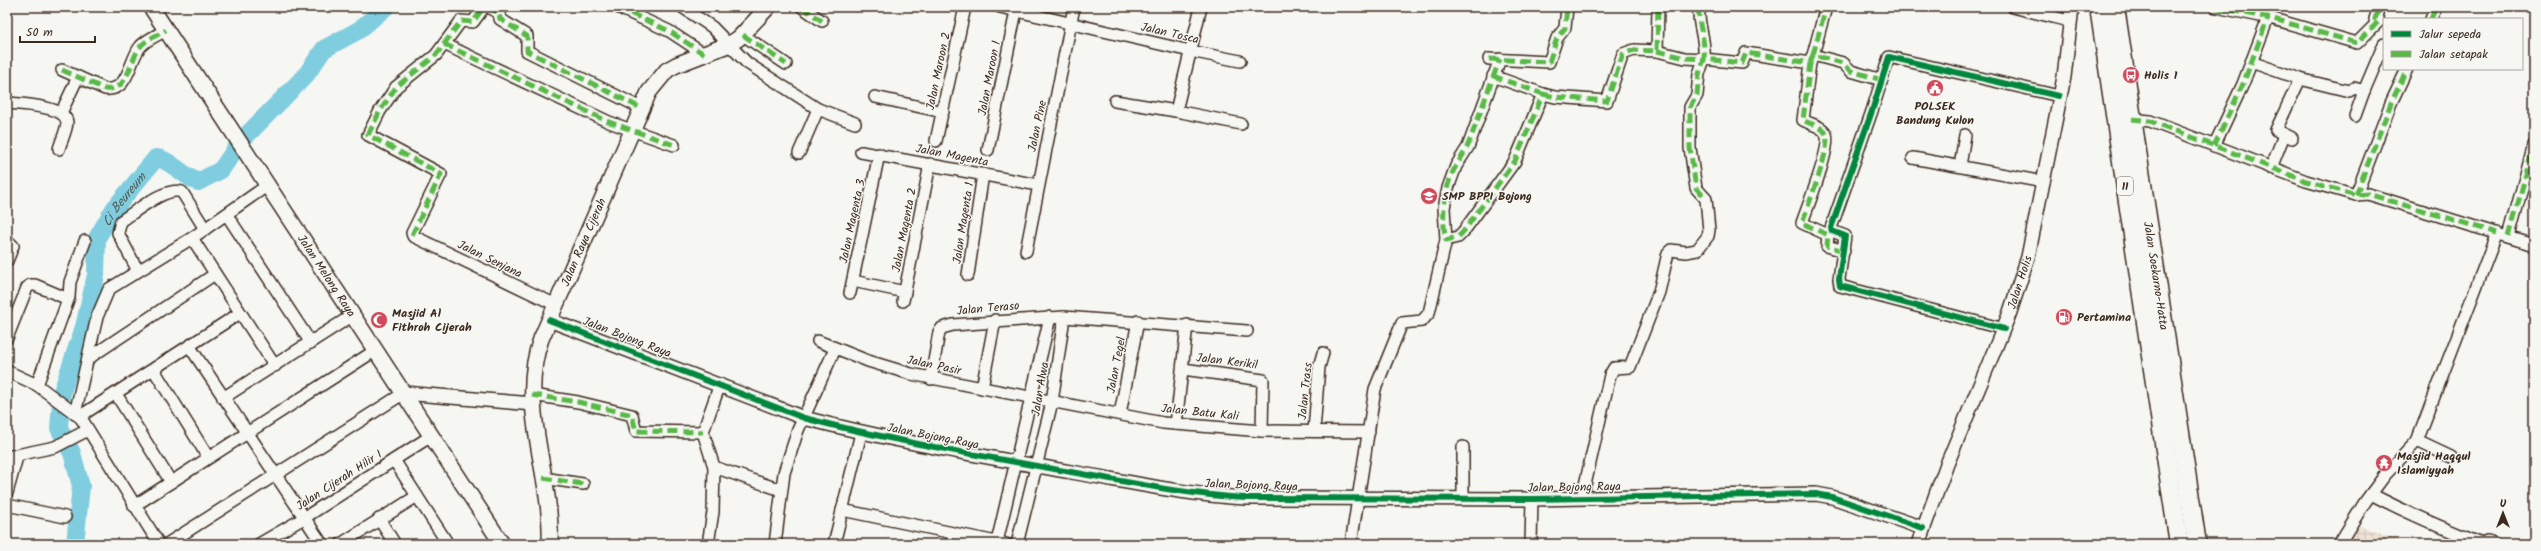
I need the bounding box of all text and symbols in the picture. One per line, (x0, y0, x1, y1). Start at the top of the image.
scale bar (20, 18, 95, 44)
street label: Jalan Tosca (1139, 18, 1201, 49)
legend (2383, 18, 2523, 70)
text: 50 m (26, 23, 53, 42)
text: Jalur sepeda (2419, 25, 2481, 44)
street label: Jalan Maroon 2 (921, 30, 956, 112)
street label: Jalan Maroon 1 (973, 39, 1006, 117)
text: Jalan setapak (2419, 45, 2488, 64)
bus stop icon: Holis 1 (2121, 65, 2141, 85)
place label: Holis 1 (2144, 66, 2178, 85)
public building icon: POLSEK Bandung Kulon (1925, 78, 1945, 98)
place label: POLSEK Bandung Kulon (1896, 97, 1974, 130)
street label: Jalan Pine (1023, 98, 1052, 154)
street label: Jalan Magenta (914, 139, 990, 172)
water label: Ci Beureum (97, 167, 153, 231)
street label: Jalan Magenta 3 (834, 177, 871, 265)
road number: 11 (2117, 177, 2133, 195)
street label: Jalan Magenta 1 (948, 181, 979, 265)
street label: Jalan Magenta 2 (887, 186, 922, 274)
school or university icon: SMP BPPI Bojong (1419, 186, 1439, 206)
place label: SMP BPPI Bojong (1442, 187, 1532, 206)
street label: Jalan Raya Cijerah (556, 195, 611, 289)
street label: Jalan Soekarno-Hatta (2138, 220, 2173, 332)
street label: Jalan Melong Raya (292, 231, 360, 321)
street label: Jalan Senjana (454, 236, 526, 283)
street label: Jalan Holis (2003, 253, 2038, 312)
street label: Jalan Teraso (956, 296, 1020, 321)
place label: Masjid Al Fithroh Cijerah (392, 304, 472, 337)
fuel station icon: Pertamina (2054, 307, 2074, 327)
place label: Pertamina (2077, 308, 2131, 327)
mosque icon: Masjid Al Fithroh Cijerah (369, 310, 389, 330)
street label: Jalan Bojong Raya (580, 312, 674, 363)
street label: Jalan Tegel (1102, 335, 1131, 395)
street label: Jalan Kerikil (1195, 348, 1259, 375)
street label: Jalan Pasir (905, 350, 964, 381)
street label: Jalan Alwa (1026, 360, 1055, 418)
street label: Jalan Trass (1293, 362, 1318, 421)
street label: Jalan Batu Kali (1160, 399, 1241, 426)
street label: Jalan Bojong Raya (885, 418, 981, 455)
street label: Jalan Cijerah Hilir I (292, 445, 386, 515)
place label: Masjid Haqqul Islamiyyah (2397, 447, 2471, 480)
temple icon: Masjid Haqqul Islamiyyah (2374, 453, 2394, 473)
street label: Jalan Bojong Raya (1204, 474, 1298, 497)
street label: Jalan Bojong Raya (1527, 477, 1621, 498)
north arrow (2483, 493, 2523, 533)
text: U (2500, 495, 2507, 513)

